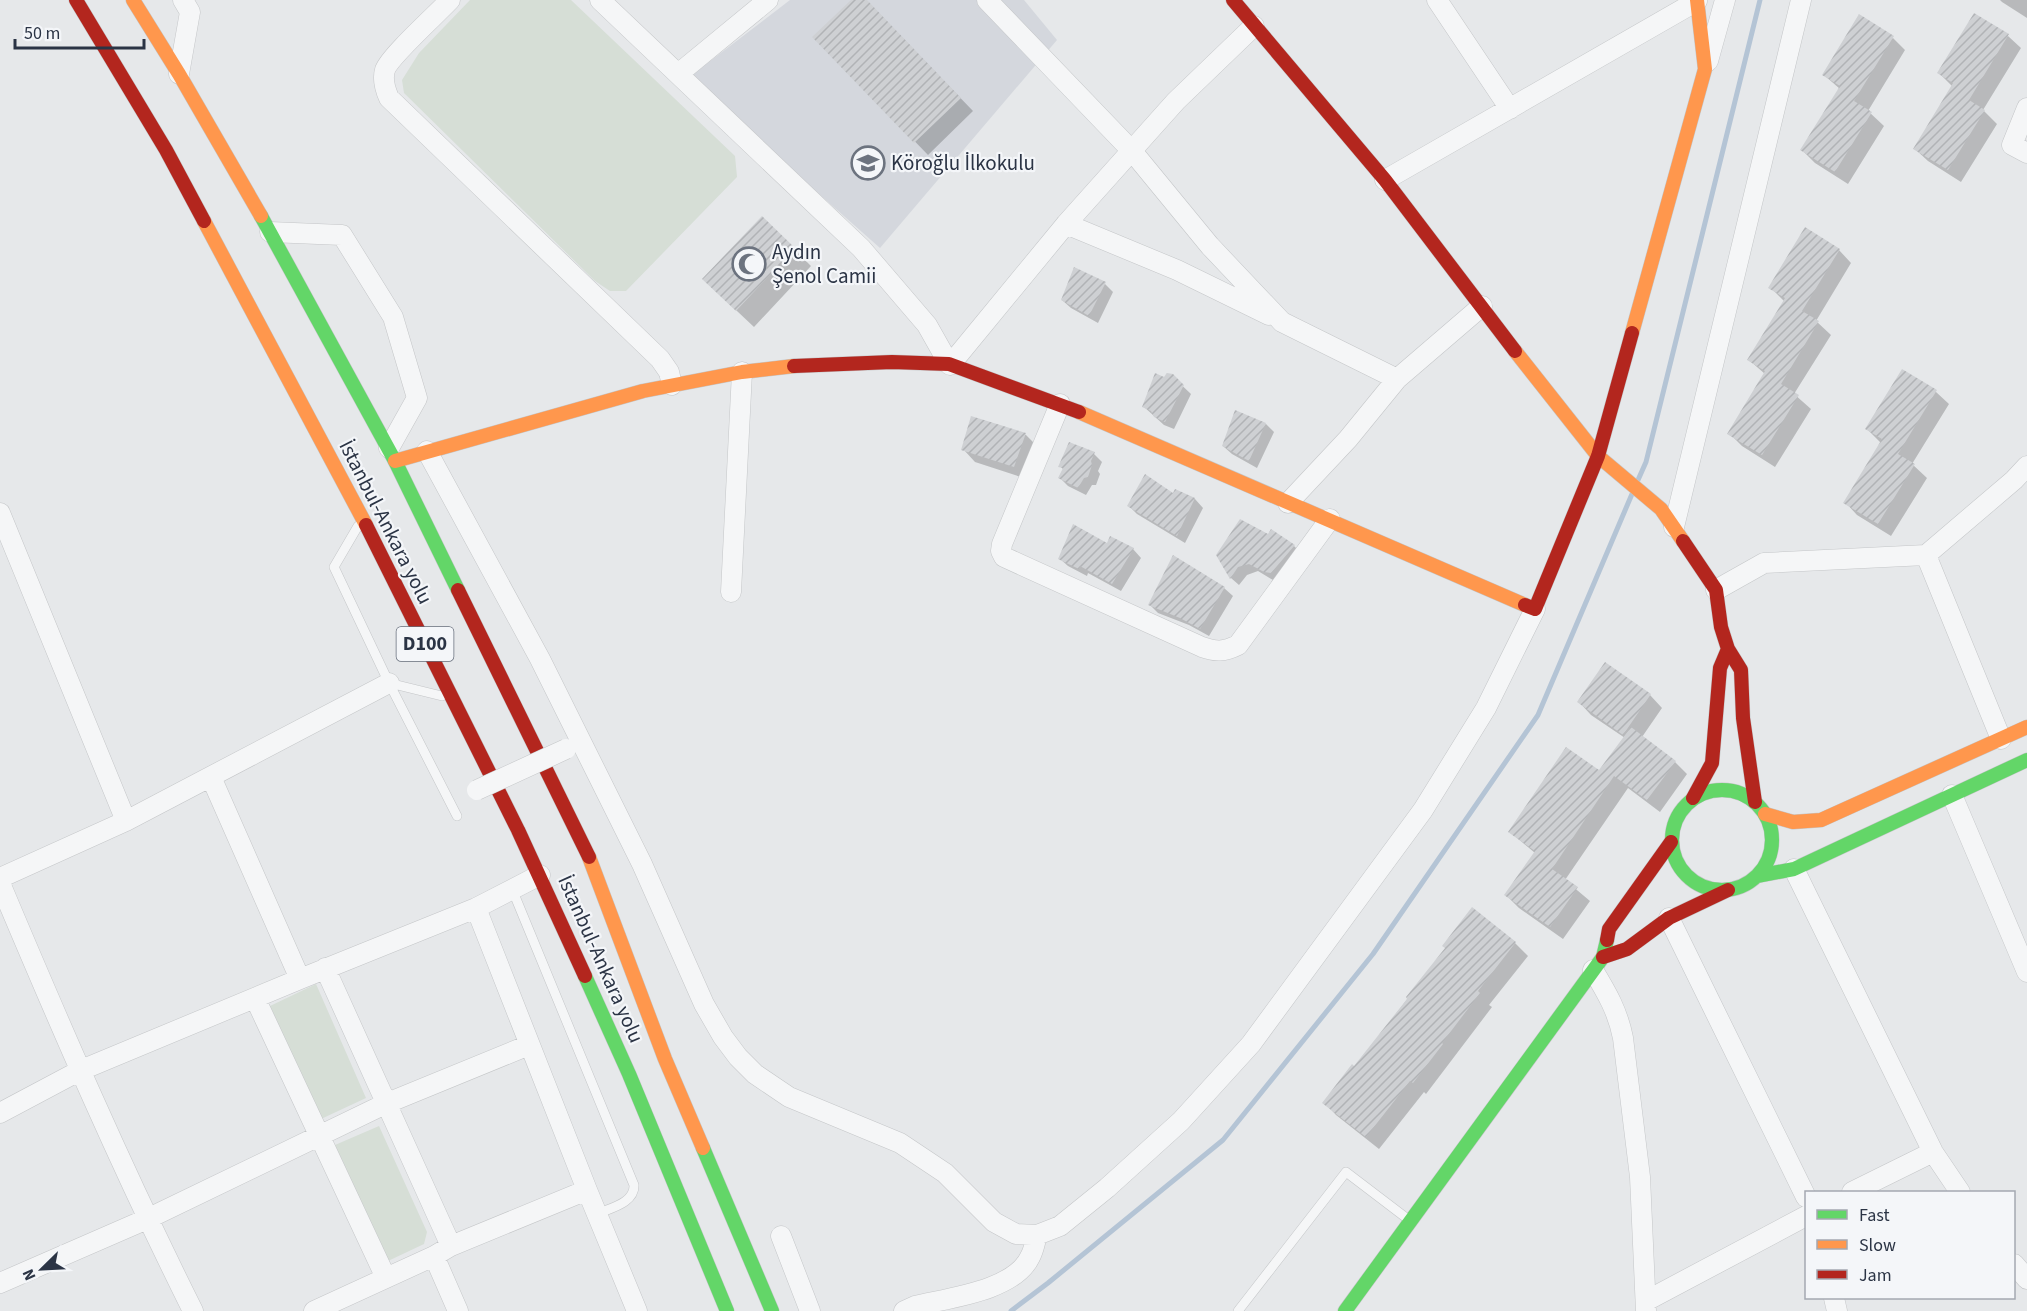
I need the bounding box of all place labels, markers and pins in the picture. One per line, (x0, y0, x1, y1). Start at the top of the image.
school or university icon: Köroğlu İlkokulu (850, 145, 886, 181)
place label: Köroğlu İlkokulu (891, 148, 1035, 178)
place label: Aydın Şenol Camii (772, 237, 876, 291)
mosque icon: Aydın Şenol Camii (731, 246, 767, 282)

